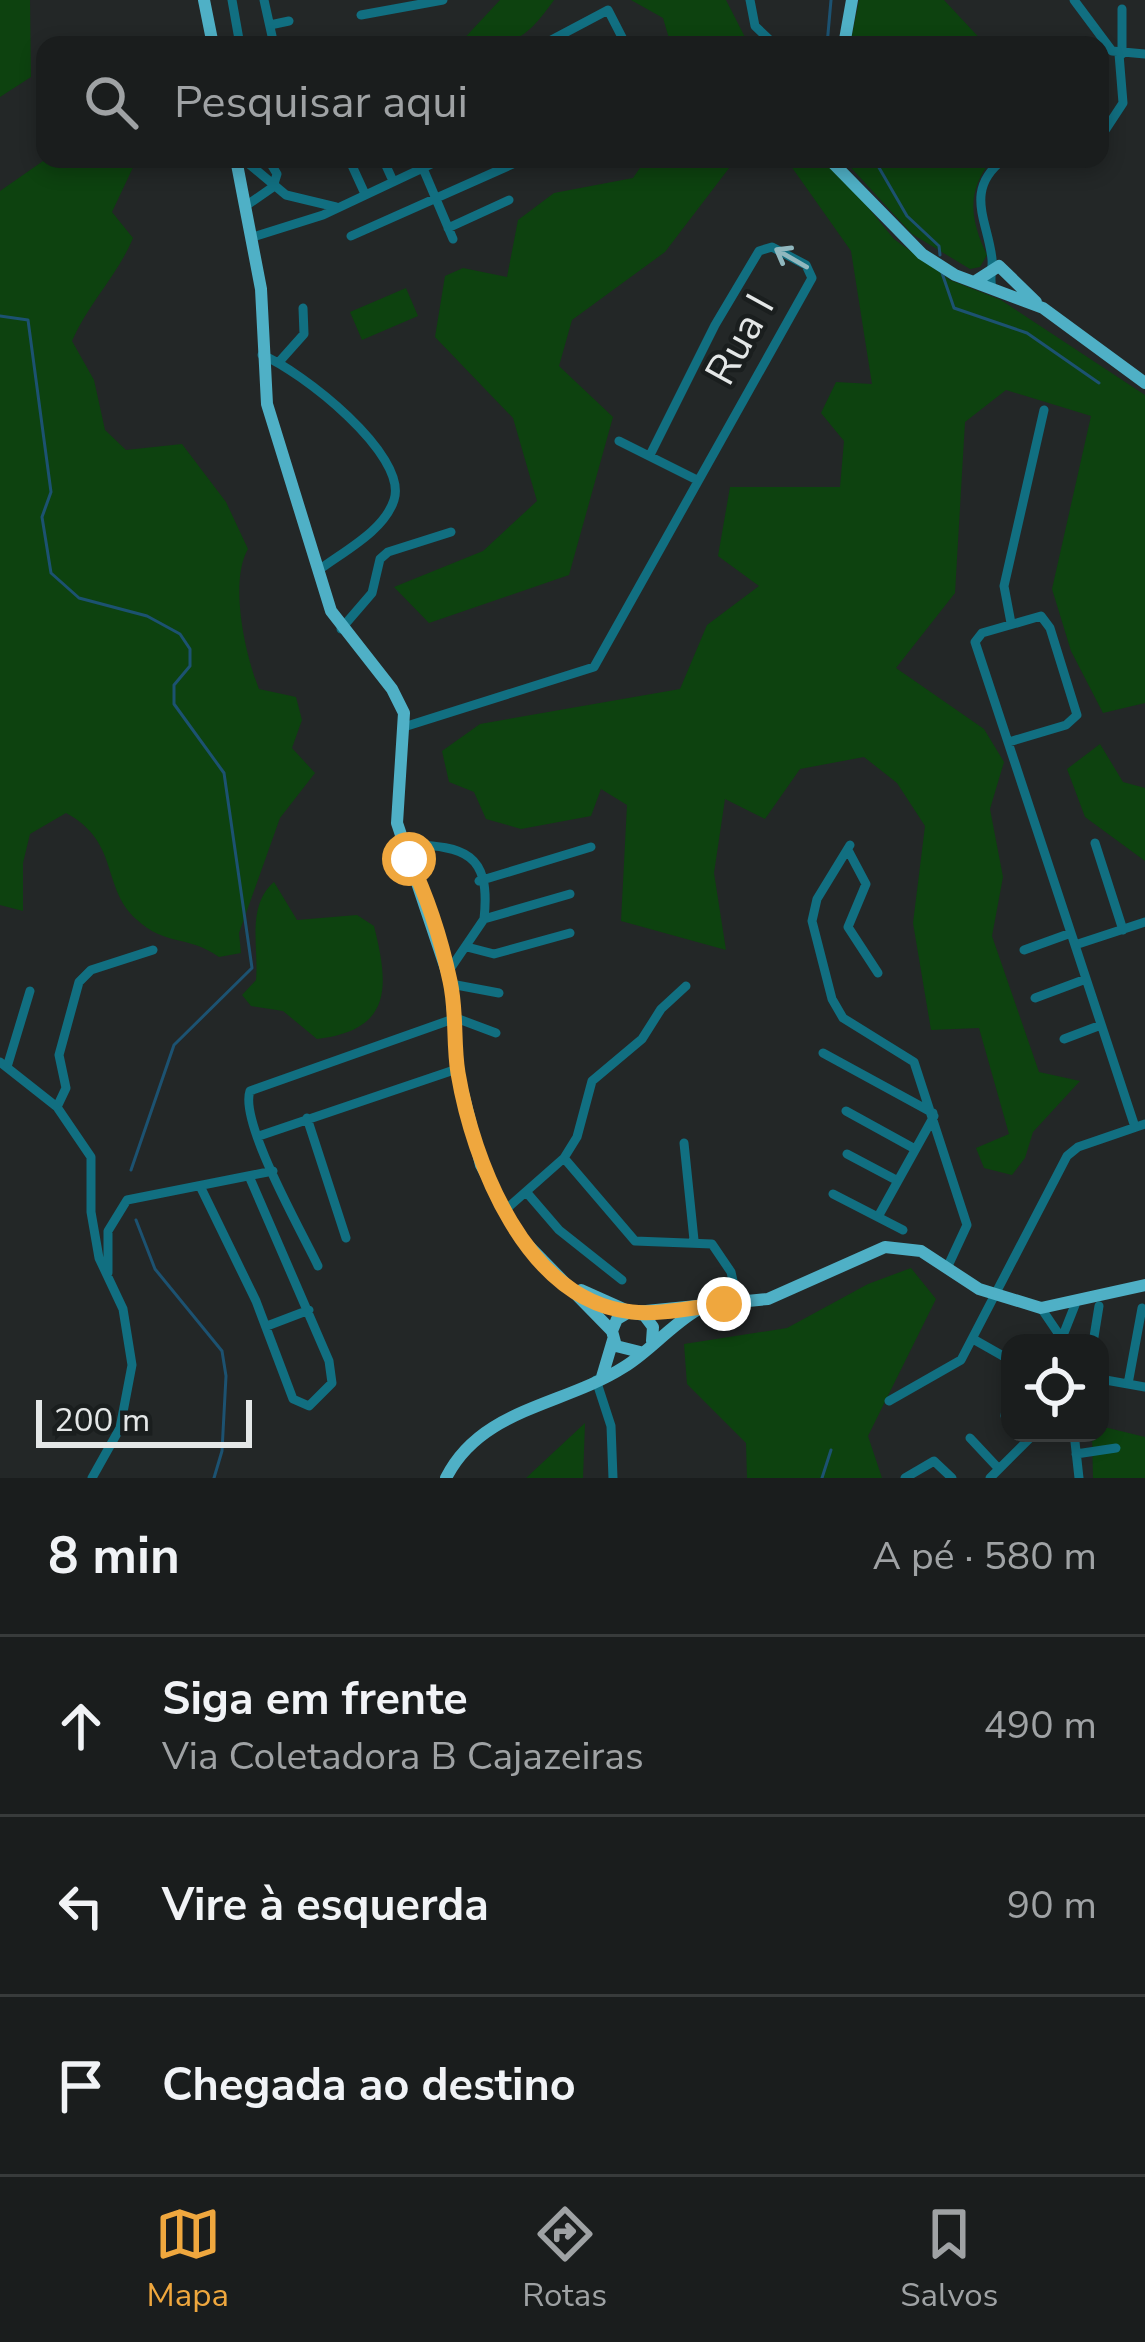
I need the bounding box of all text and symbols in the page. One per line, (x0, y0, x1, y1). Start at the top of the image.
search box (36, 36, 1109, 168)
icon: search (78, 69, 144, 135)
text: Pesquisar aqui (174, 72, 468, 133)
one-way arrow (774, 245, 809, 269)
street label: Rua I (692, 284, 788, 395)
route start (382, 832, 436, 886)
route end (697, 1277, 751, 1331)
map controls (1001, 1334, 1109, 1442)
button: locate (1001, 1334, 1109, 1442)
scale bar (36, 1394, 252, 1447)
text: 200 m (54, 1398, 150, 1443)
text: 8 min (48, 1521, 180, 1591)
text: A pé · 580 m (873, 1530, 1097, 1583)
text: Siga em frente (162, 1669, 468, 1730)
icon: ahead (48, 1693, 114, 1759)
text: 490 m (983, 1699, 1097, 1752)
text: Via Coletadora B Cajazeiras (162, 1730, 644, 1783)
icon: left (48, 1873, 114, 1939)
text: Vire à esquerda (162, 1875, 489, 1936)
text: 90 m (1007, 1879, 1097, 1932)
icon: arrive (48, 2053, 114, 2119)
text: Chegada ao destino (162, 2055, 576, 2116)
tab: Mapa (147, 2201, 229, 2318)
tab: Rotas (522, 2201, 607, 2318)
tab: Salvos (900, 2201, 998, 2318)

